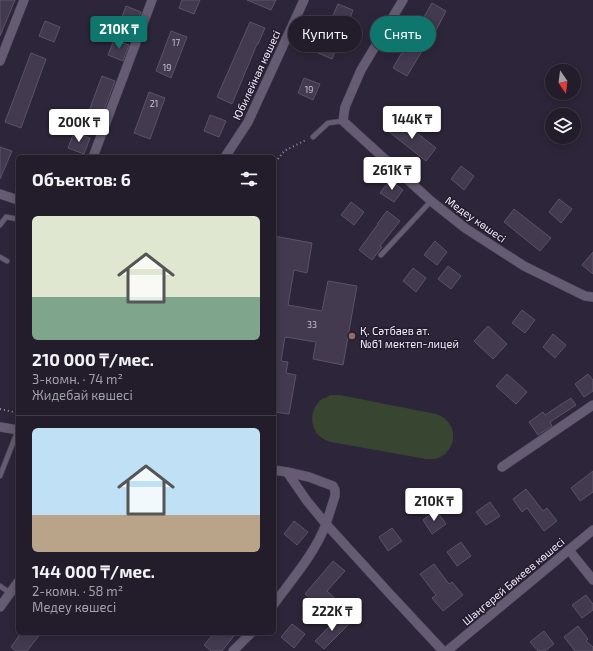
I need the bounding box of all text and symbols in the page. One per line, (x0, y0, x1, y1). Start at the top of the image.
pin: 210K ₸ (86, 16, 152, 50)
chip: Купить (288, 16, 362, 52)
chip: Снять (370, 16, 436, 52)
text: 210K ₸ (99, 21, 139, 37)
street label: Юбилейная көшесі (229, 28, 283, 122)
house number: 17 (172, 37, 180, 48)
house number: 19 (163, 62, 171, 73)
north arrow (545, 64, 581, 100)
map controls (545, 64, 581, 144)
house number: 19 (305, 84, 313, 95)
house number: 21 (150, 98, 158, 109)
pin: 144K ₸ (379, 106, 445, 140)
button: layers (545, 108, 581, 144)
pin: 200K ₸ (46, 109, 112, 143)
text: 144K ₸ (392, 111, 432, 127)
text: 200K ₸ (58, 114, 100, 130)
pin: 261K ₸ (359, 157, 425, 191)
text: 261K ₸ (373, 162, 411, 178)
icon: filters (238, 168, 260, 190)
text: Объектов: 6 (32, 169, 131, 189)
street label: Медеу көшесі (443, 193, 509, 246)
icon: home (110, 242, 182, 314)
house number: 33 (307, 319, 317, 330)
place label: Қ. Сәтбаев ат. №61 мектеп-лицей (360, 324, 459, 350)
marker: Қ. Сәтбаев ат. №61 мектеп-лицей (347, 331, 357, 341)
text: 210 000 ₸/мес. (32, 349, 154, 369)
text: 3-комн. · 74 m² (32, 371, 123, 387)
text: Жидебай көшесі (32, 387, 133, 403)
icon: home (110, 454, 182, 526)
pin: 210K ₸ (401, 488, 467, 522)
text: 210K ₸ (414, 493, 454, 509)
street label: Шәңгерей Бөкеев көшесі (459, 535, 567, 627)
text: 144 000 ₸/мес. (32, 561, 155, 581)
text: 2-комн. · 58 m² (32, 583, 123, 599)
pin: 222K ₸ (299, 598, 365, 632)
text: Медеу көшесі (32, 599, 116, 615)
text: 222K ₸ (312, 603, 352, 619)

